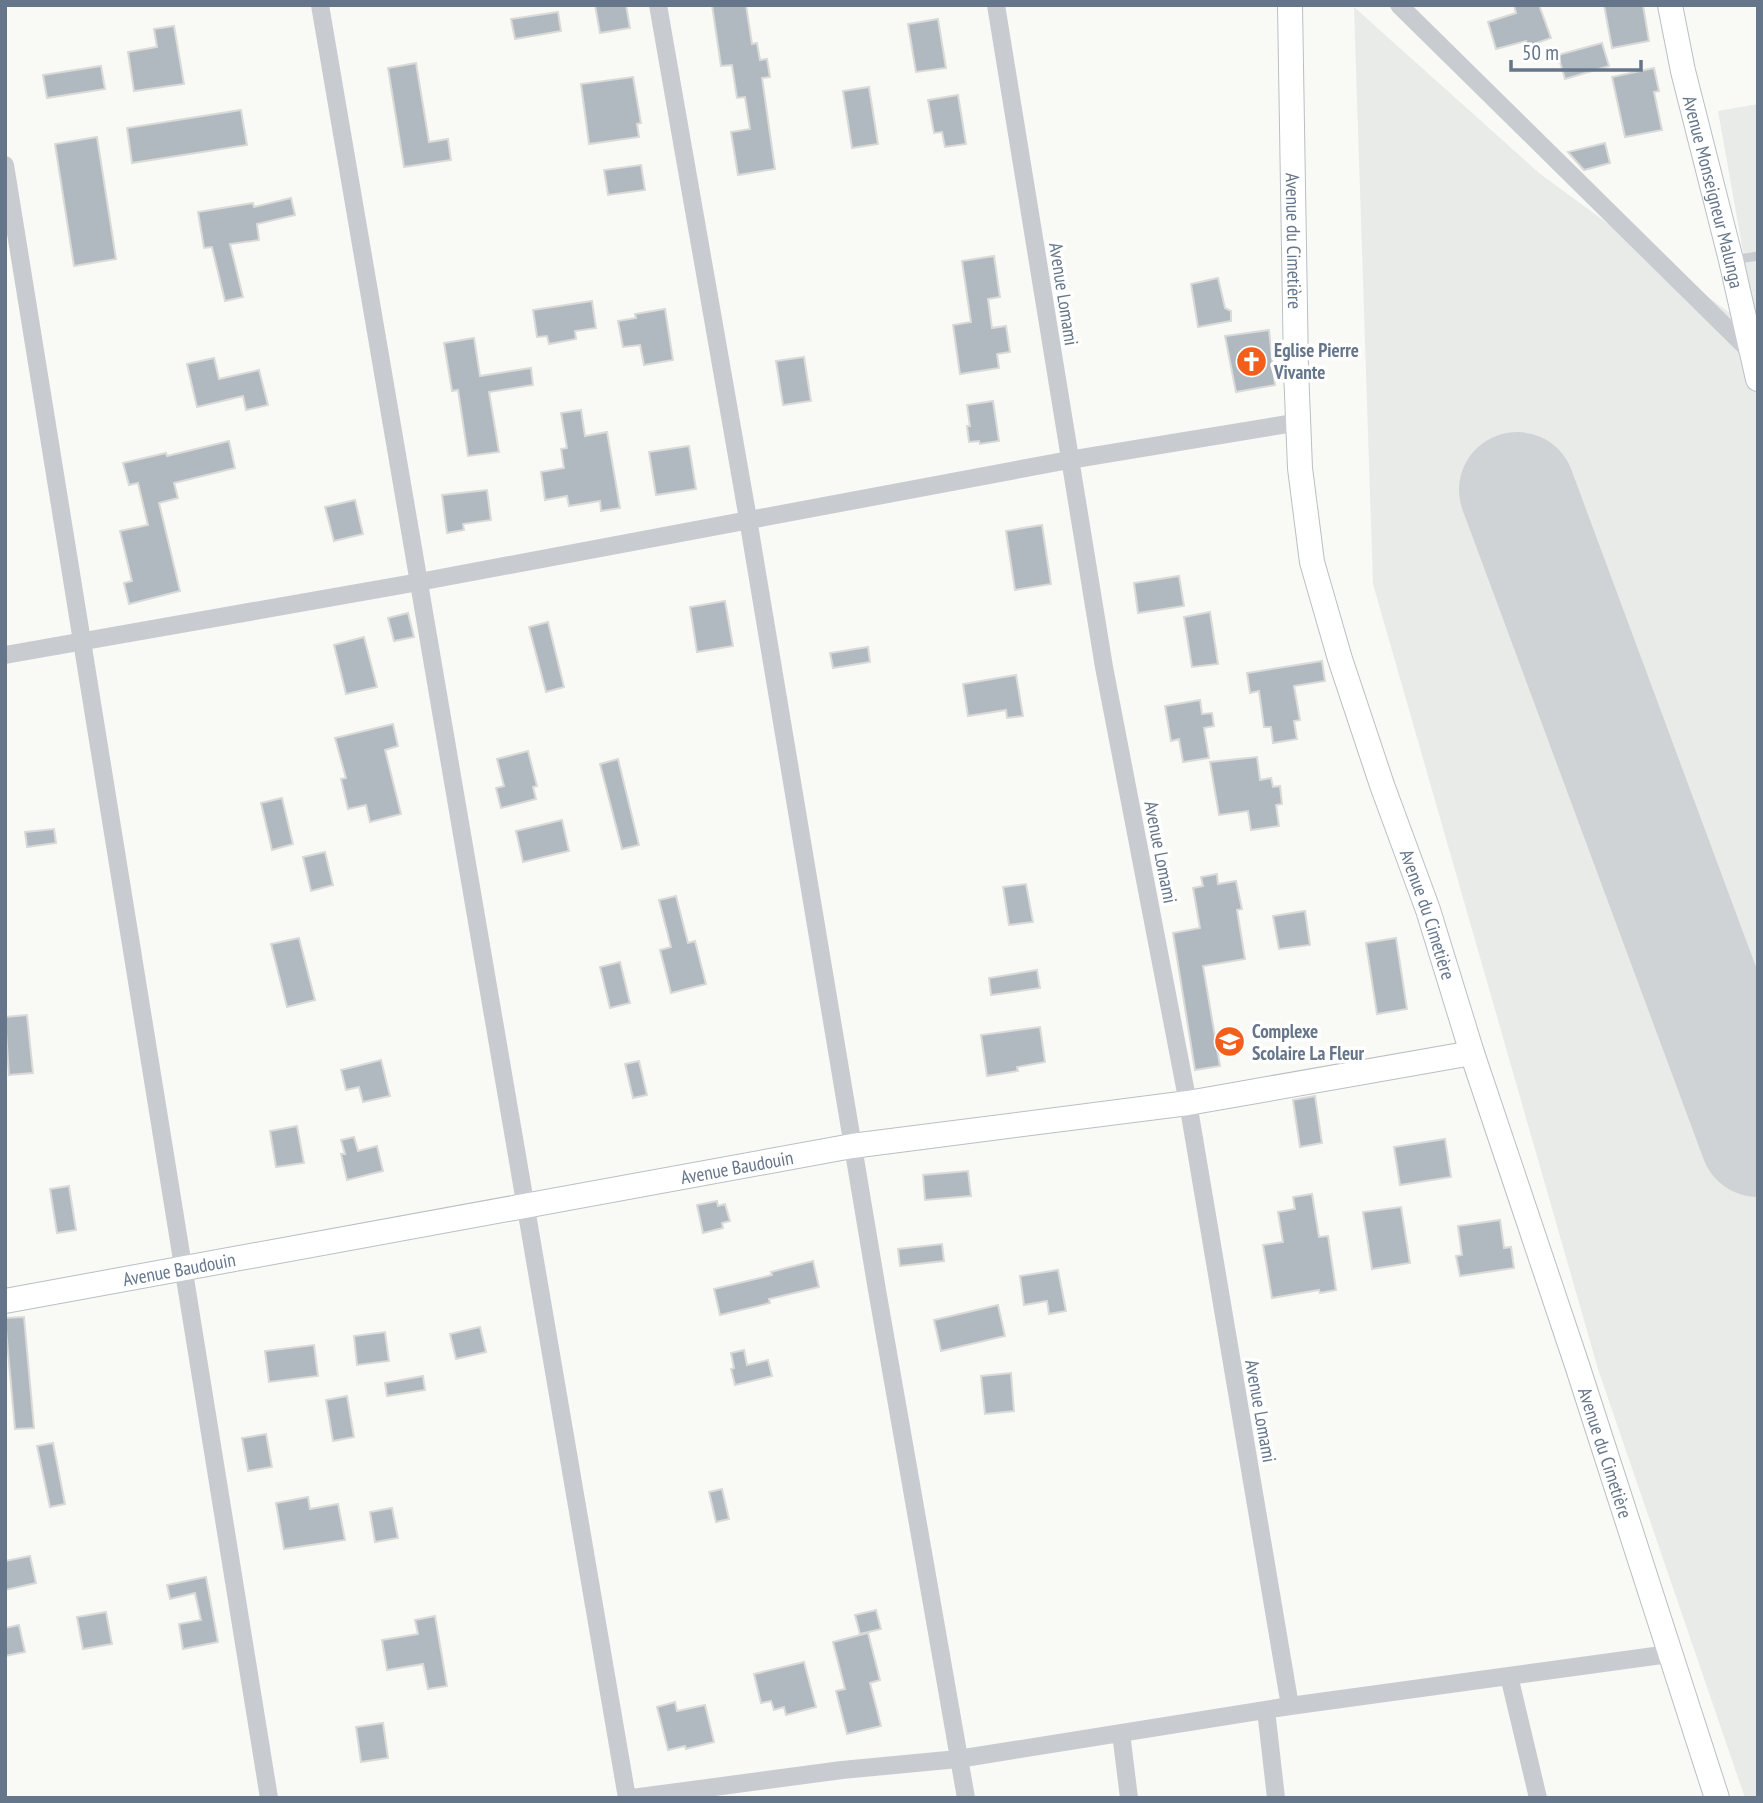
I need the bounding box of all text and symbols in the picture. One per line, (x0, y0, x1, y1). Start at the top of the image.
scale bar (1511, 28, 1640, 72)
text: 50 m (1522, 39, 1559, 66)
street label: Avenue Monseigneur Malunga (1678, 93, 1749, 291)
street label: Avenue du Cimetière (1281, 173, 1307, 309)
street label: Avenue Lomami (1044, 241, 1084, 347)
place label: Eglise Pierre Vivante (1273, 338, 1359, 384)
church icon: Eglise Pierre Vivante (1234, 344, 1268, 378)
street label: Avenue Lomami (1139, 799, 1183, 905)
street label: Avenue du Cimetière (1395, 846, 1461, 983)
place label: Complexe Scolaire La Fleur (1252, 1019, 1365, 1065)
school or university icon: Complexe Scolaire La Fleur (1212, 1025, 1246, 1059)
street label: Avenue Baudouin (679, 1145, 795, 1189)
street label: Avenue Baudouin (121, 1247, 237, 1291)
street label: Avenue Lomami (1240, 1358, 1282, 1464)
street label: Avenue du Cimetière (1573, 1384, 1638, 1521)

